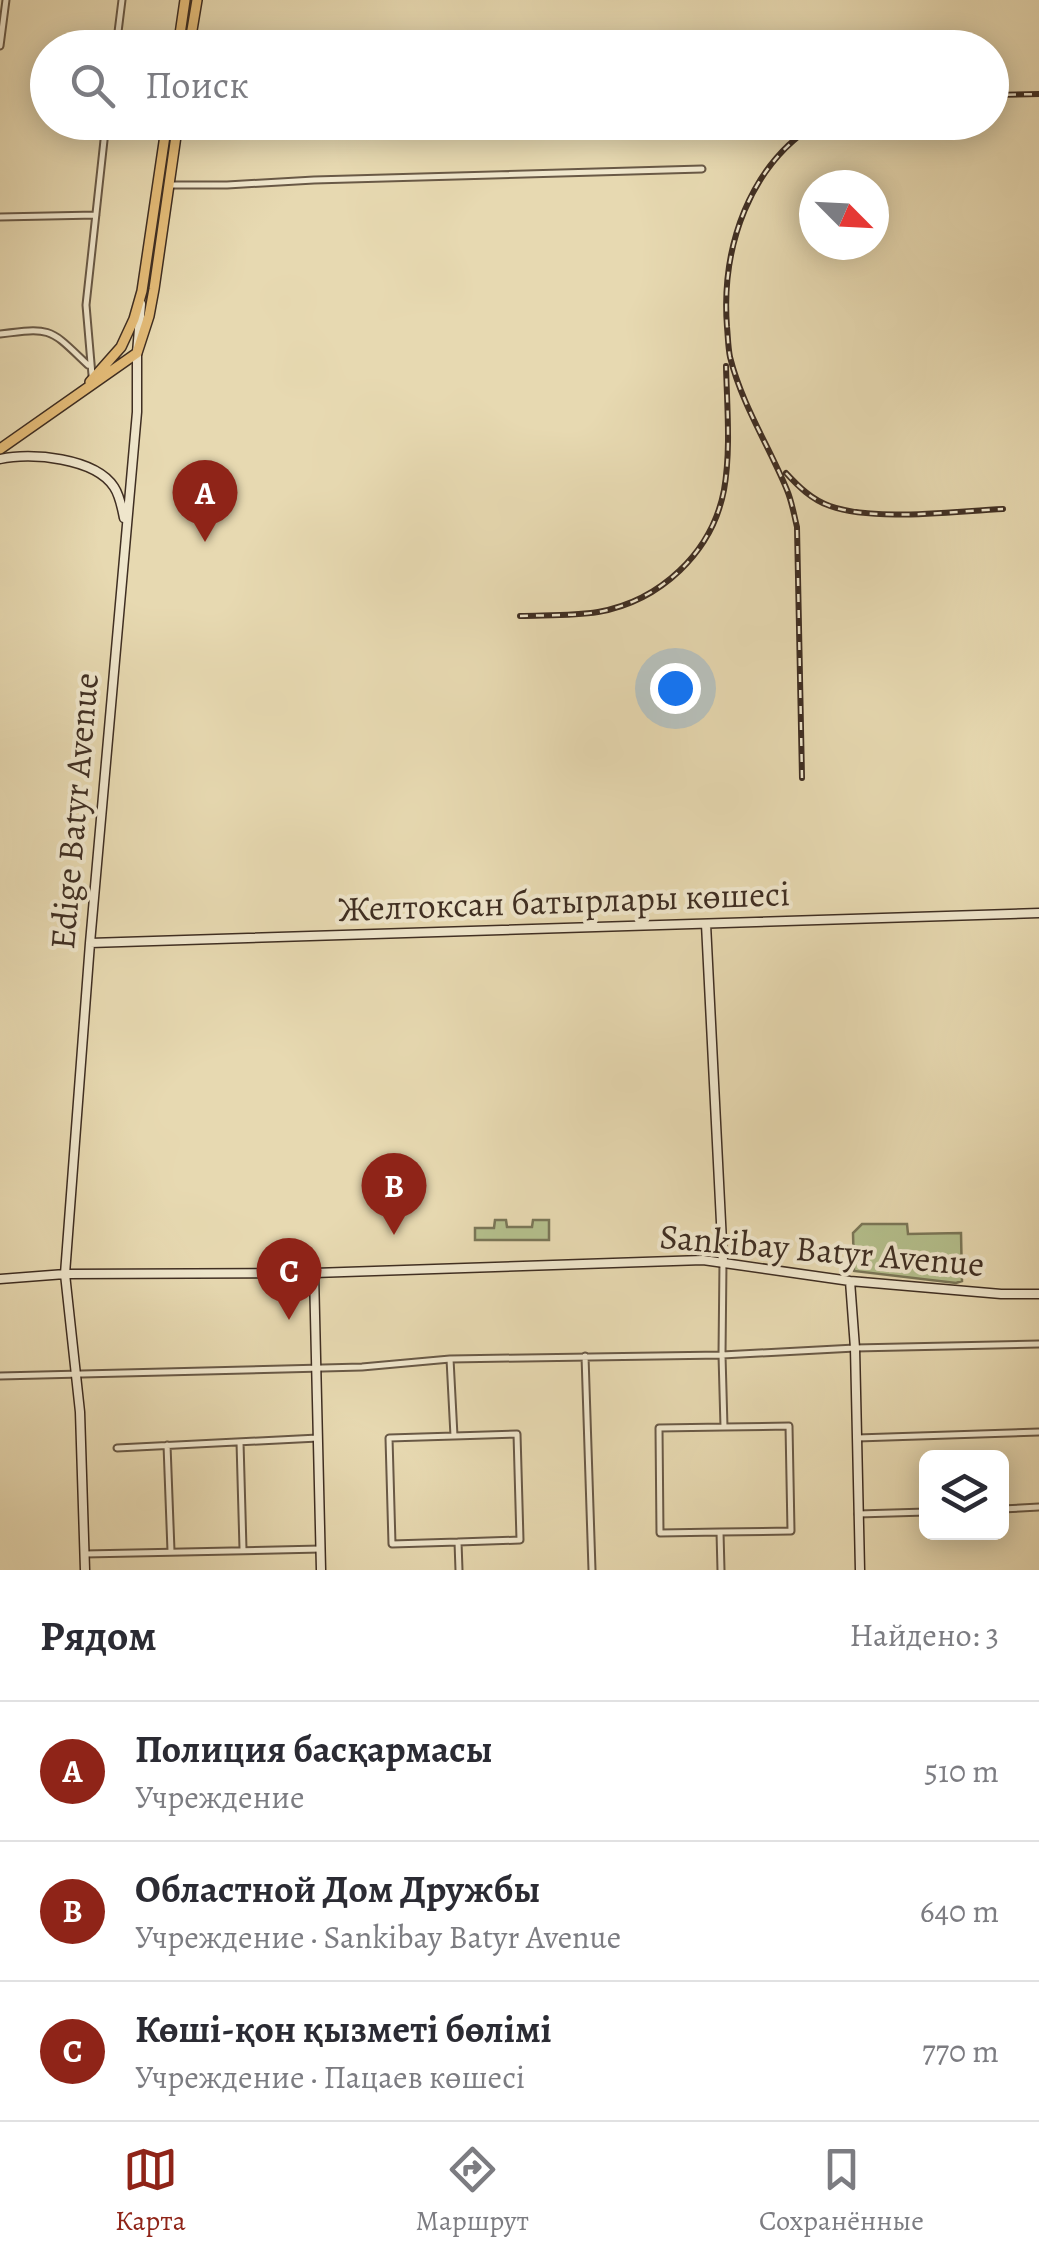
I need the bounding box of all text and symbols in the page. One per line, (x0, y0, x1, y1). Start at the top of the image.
search box (30, 30, 1009, 140)
icon: search (65, 58, 120, 113)
text: Поиск (145, 59, 249, 111)
north arrow (799, 170, 889, 260)
pin: A (172, 460, 238, 542)
your location (650, 663, 701, 714)
street label: Edige Batyr Avenue (38, 671, 110, 951)
street label: Желтоксан батырлары көшесі (337, 869, 791, 933)
pin: B (362, 1152, 426, 1235)
street label: Sankibay Batyr Avenue (658, 1212, 986, 1288)
pin: C (256, 1238, 322, 1320)
map controls (919, 1450, 1009, 1540)
button: layers (919, 1450, 1009, 1540)
text: Рядом (40, 1607, 157, 1664)
text: Найдено: 3 (850, 1613, 999, 1657)
text: Полиция басқармасы (135, 1723, 493, 1775)
text: A (62, 1749, 83, 1793)
text: 510 m (924, 1749, 999, 1793)
text: Учреждение (135, 1775, 305, 1819)
text: Областной Дом Дружбы (135, 1863, 540, 1915)
text: B (62, 1889, 83, 1933)
text: 640 m (920, 1889, 999, 1933)
text: Учреждение · Sankibay Batyr Avenue (135, 1915, 621, 1959)
text: Көші-қон қызметі бөлімі (135, 2003, 552, 2055)
text: C (63, 2029, 82, 2073)
text: 770 m (922, 2029, 999, 2073)
text: Учреждение · Пацаев көшесі (135, 2055, 525, 2099)
tab: Карта (115, 2142, 186, 2240)
tab: Маршрут (416, 2142, 529, 2240)
tab: Сохранённые (759, 2142, 924, 2240)

